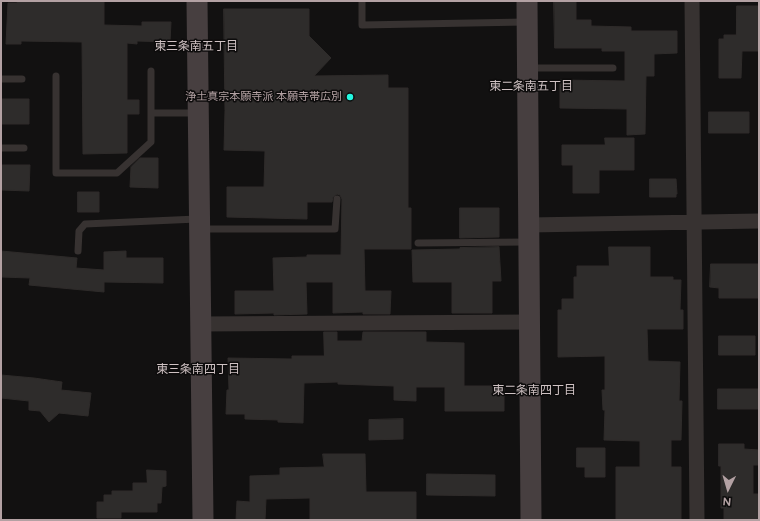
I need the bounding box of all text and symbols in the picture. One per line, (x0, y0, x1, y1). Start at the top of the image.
district label: 東三条南五丁目 (154, 39, 238, 53)
district label: 東二条南五丁目 (489, 79, 573, 93)
place label: 浄土真宗本願寺派 本願寺帯広別 (185, 90, 342, 104)
marker: 浄土真宗本願寺派 本願寺帯広別 (345, 92, 355, 102)
district label: 東三条南四丁目 (156, 362, 240, 376)
district label: 東二条南四丁目 (492, 383, 576, 397)
north arrow (708, 469, 748, 509)
text: N (722, 495, 732, 508)

